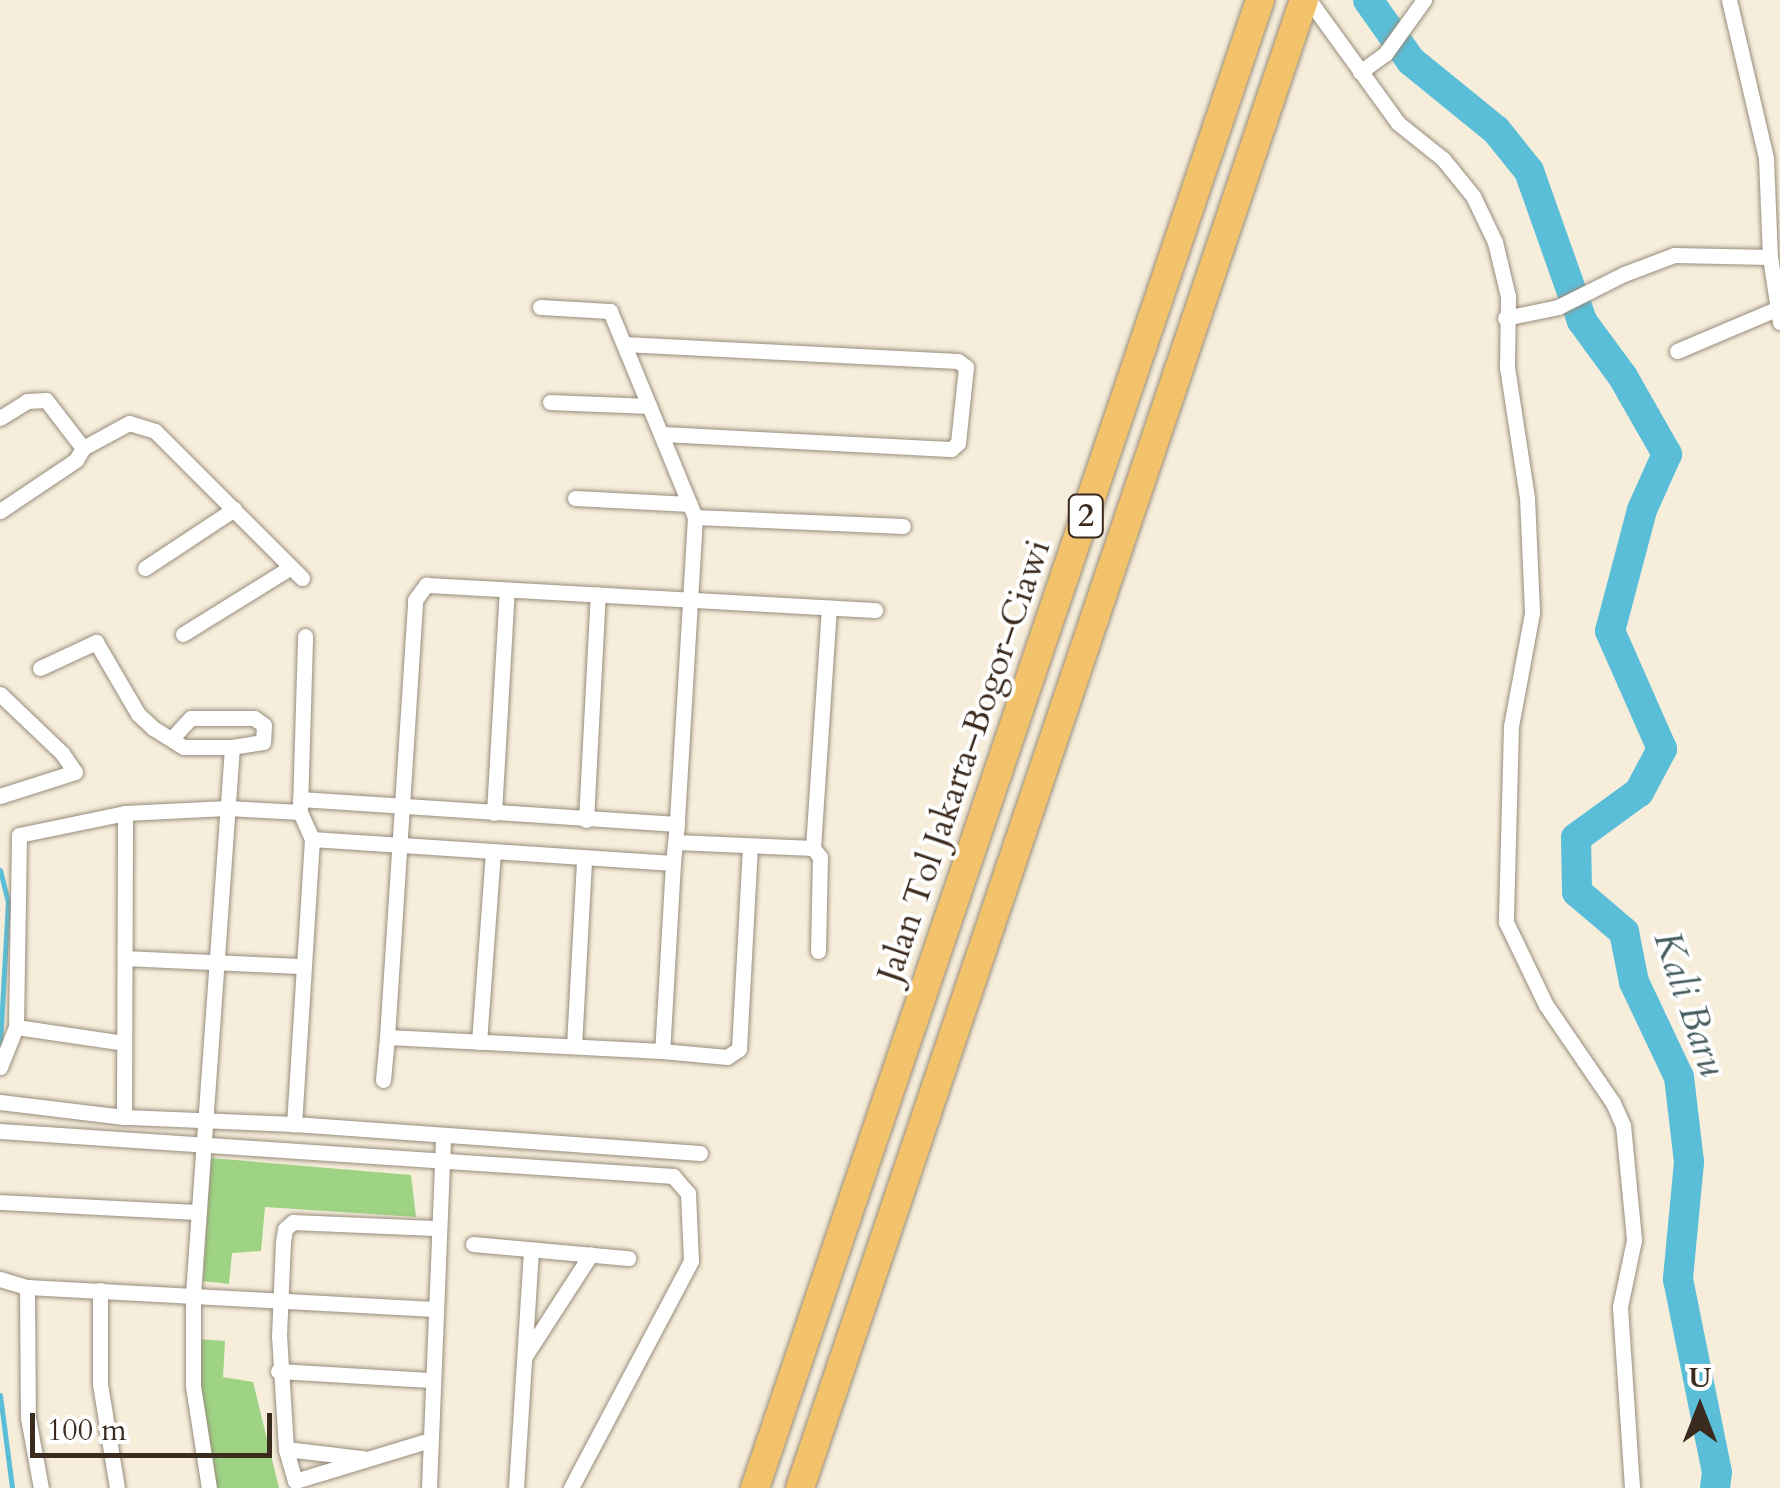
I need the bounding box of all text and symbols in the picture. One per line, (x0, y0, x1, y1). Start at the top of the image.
road number: 2 (1066, 489, 1106, 543)
street label: Jalan Tol Jakarta–Bogor–Ciawi (868, 534, 1060, 988)
water label: Kali Baru (1643, 925, 1735, 1083)
north arrow (1650, 1358, 1750, 1458)
text: U (1689, 1359, 1711, 1397)
scale bar (35, 1393, 278, 1455)
text: 100 m (47, 1410, 127, 1451)

